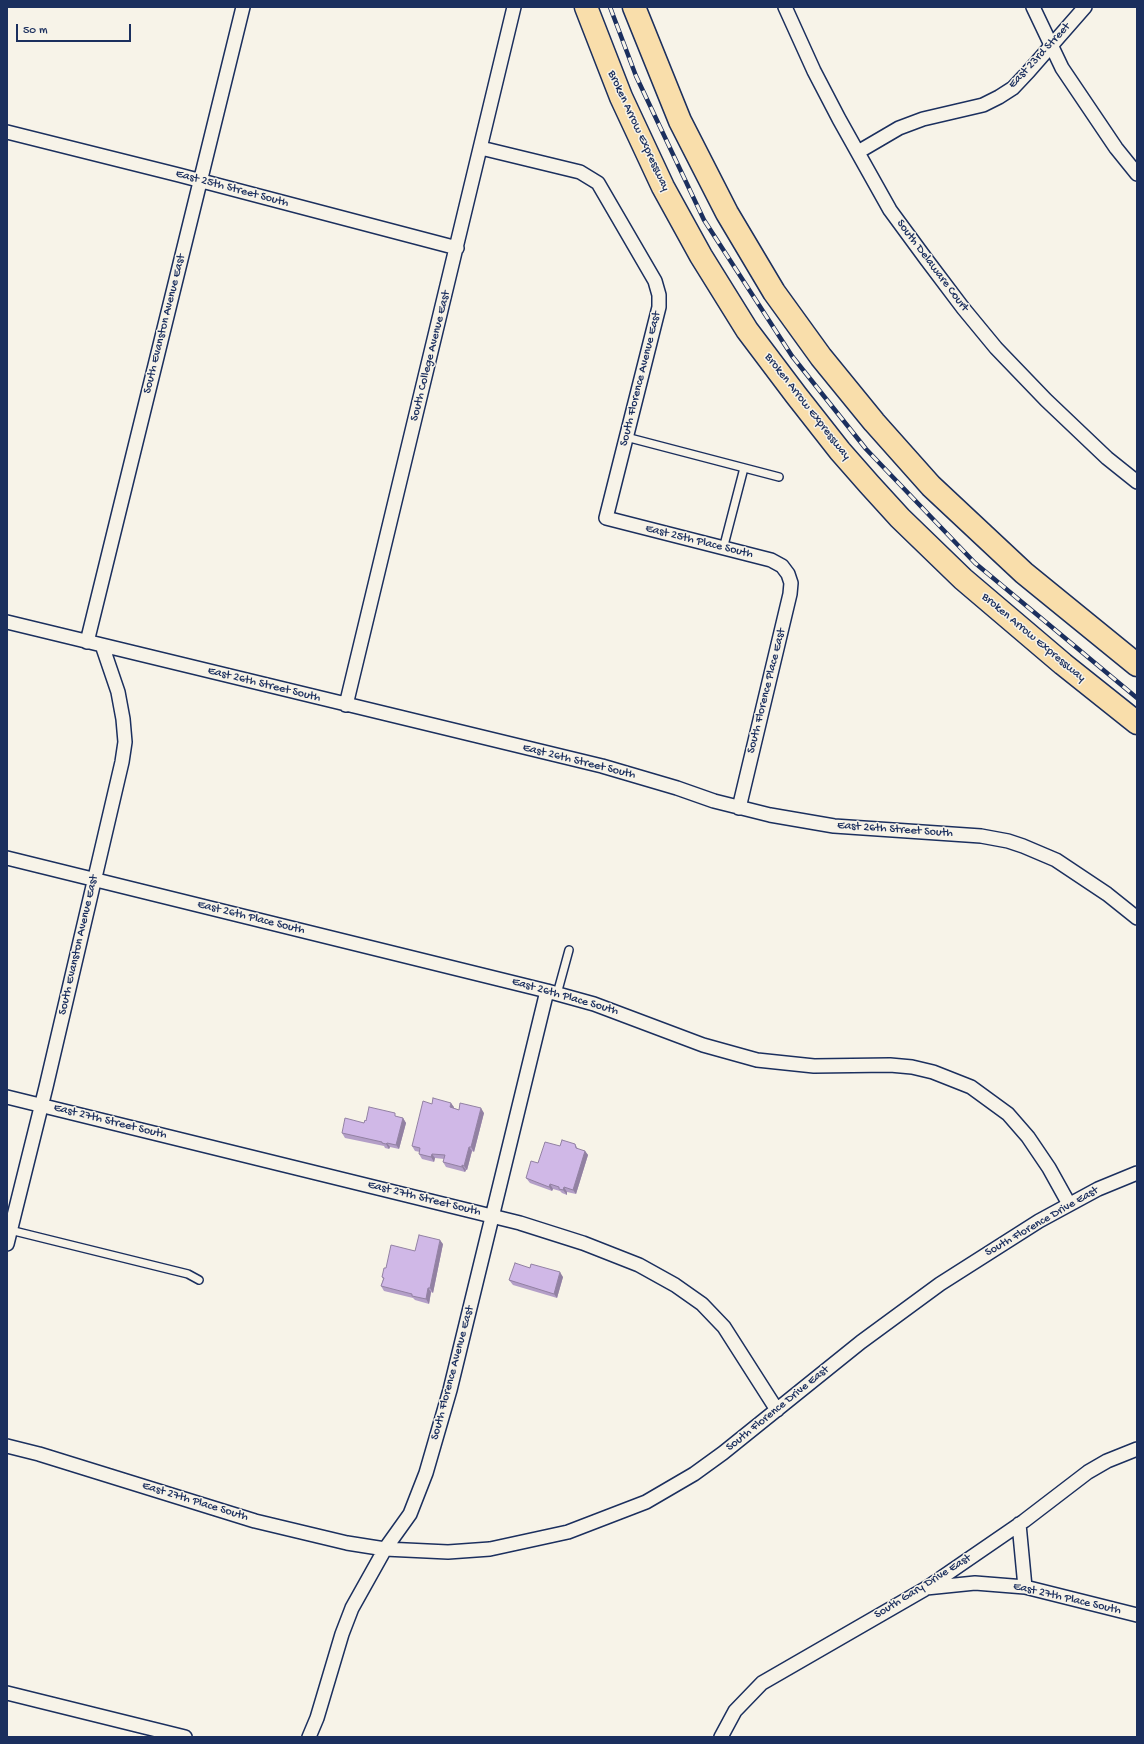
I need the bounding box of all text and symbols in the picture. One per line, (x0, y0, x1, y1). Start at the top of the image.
scale bar (18, 16, 133, 42)
street label: East 23rd Street (1006, 20, 1074, 92)
text: 50 m (23, 24, 48, 38)
street label: Broken Arrow Expressway (604, 68, 672, 194)
street label: East 25th Street South (174, 167, 290, 211)
street label: South Delaware Court (893, 217, 971, 315)
street label: South Evanston Avenue East (141, 253, 189, 395)
street label: South College Avenue East (408, 289, 454, 423)
street label: South Florence Avenue East (617, 310, 665, 448)
street label: Broken Arrow Expressway (761, 351, 853, 463)
street label: East 25th Place South (644, 522, 754, 562)
street label: Broken Arrow Expressway (978, 590, 1088, 686)
street label: South Florence Place East (744, 627, 790, 755)
street label: East 26th Street South (206, 664, 322, 706)
street label: East 26th Street South (521, 741, 637, 783)
street label: East 26th Street South (837, 819, 953, 841)
street label: South Evanston Avenue East (56, 874, 102, 1016)
street label: East 26th Place South (196, 898, 306, 938)
street label: East 26th Place South (510, 975, 620, 1019)
street label: East 27th Street South (52, 1101, 168, 1143)
street label: East 27th Street South (366, 1178, 482, 1220)
street label: South Florence Drive East (983, 1184, 1101, 1260)
street label: South Florence Avenue East (428, 1304, 478, 1442)
street label: South Florence Drive East (724, 1363, 832, 1455)
street label: East 27th Place South (140, 1479, 250, 1525)
street label: South Gary Drive East (872, 1551, 974, 1623)
street label: East 27th Place South (1012, 1580, 1122, 1618)

